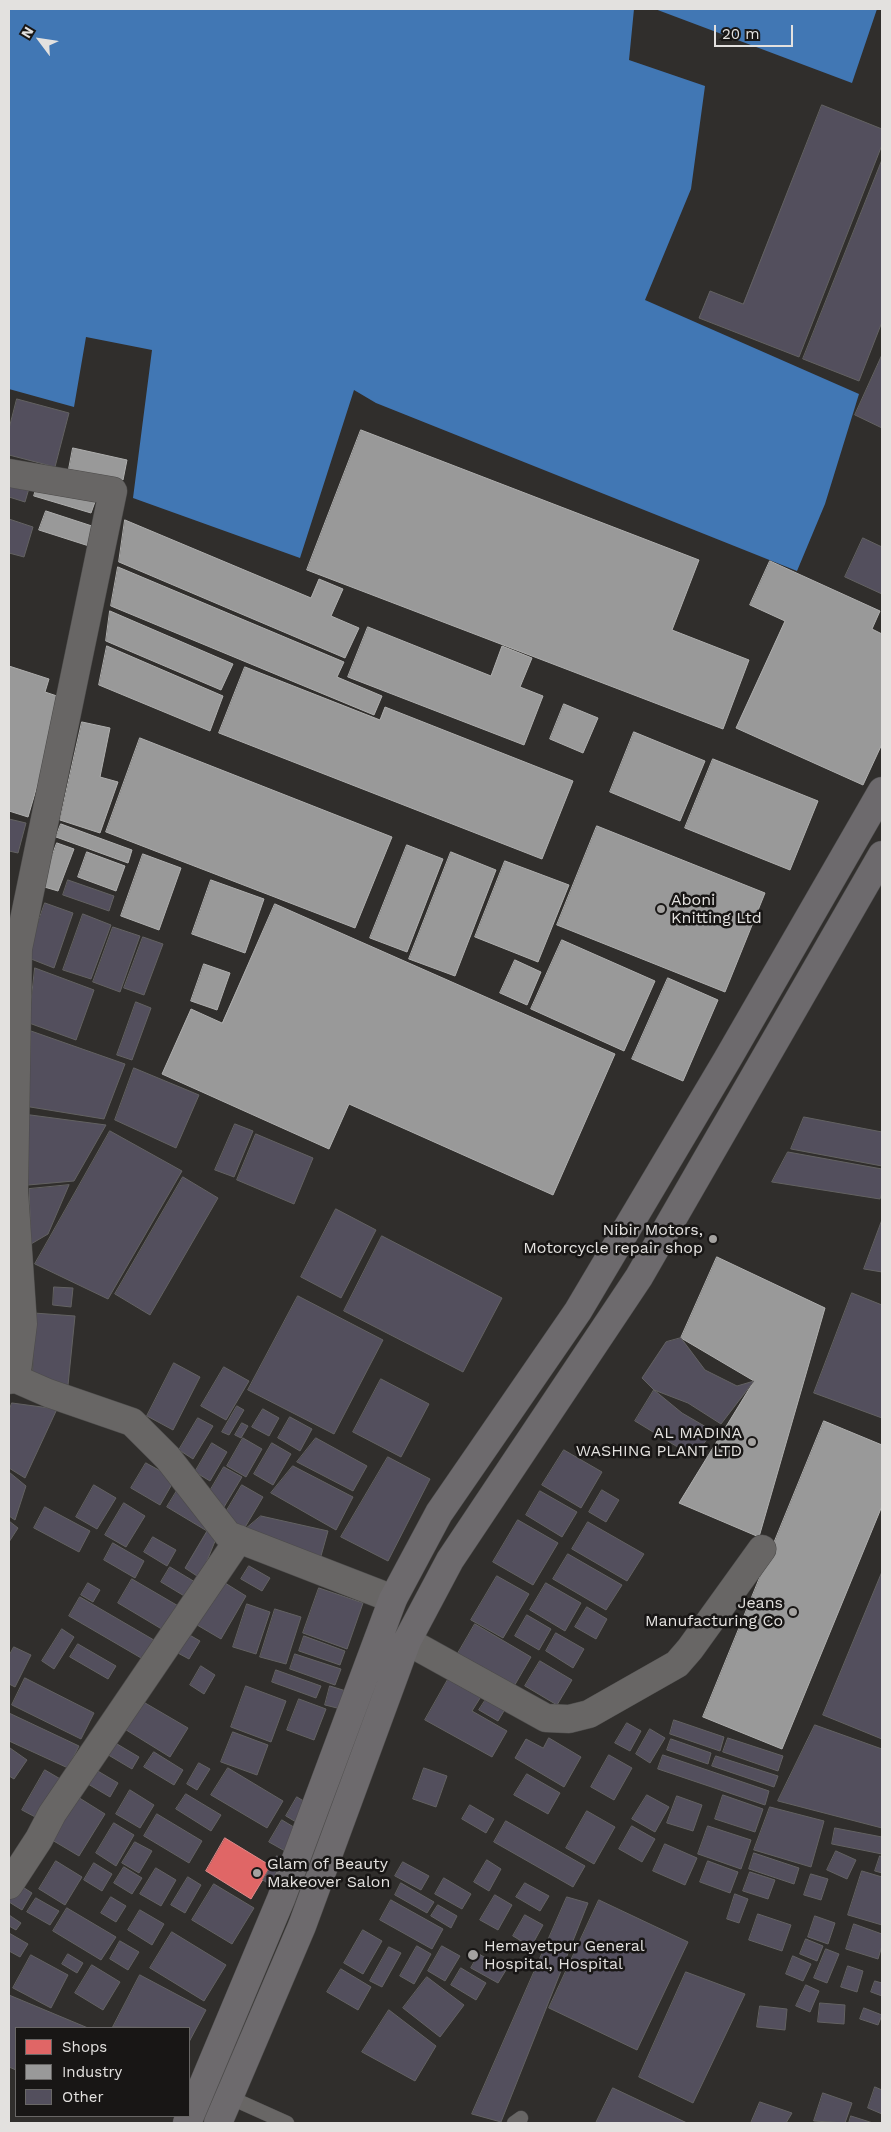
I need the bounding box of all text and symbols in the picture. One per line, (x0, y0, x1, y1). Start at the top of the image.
north arrow (15, 15, 65, 65)
scale bar (716, 15, 795, 47)
text: N (18, 24, 37, 41)
text: 20 m (722, 25, 760, 43)
place label: Aboni Knitting Ltd (671, 890, 762, 928)
marker: Aboni Knitting Ltd (655, 903, 667, 915)
place label: Nibir Motors, Motorcycle repair shop (523, 1220, 703, 1258)
marker: Nibir Motors, Motorcycle repair shop (707, 1233, 719, 1245)
place label: AL MADINA WASHING PLANT LTD (576, 1423, 742, 1461)
marker: AL MADINA WASHING PLANT LTD (746, 1436, 758, 1448)
place label: Jeans Manufacturing Co (645, 1593, 783, 1631)
marker: Jeans Manufacturing Co (787, 1606, 799, 1618)
place label: Glam of Beauty Makeover Salon (267, 1854, 390, 1892)
marker: Glam of Beauty Makeover Salon (251, 1867, 263, 1879)
place label: Hemayetpur General Hospital, Hospital (484, 1936, 645, 1974)
marker: Hemayetpur General Hospital, Hospital (466, 1948, 480, 1962)
legend (15, 2027, 190, 2117)
text: Shops (62, 2038, 107, 2056)
text: Industry (62, 2063, 122, 2081)
text: Other (62, 2088, 104, 2106)

